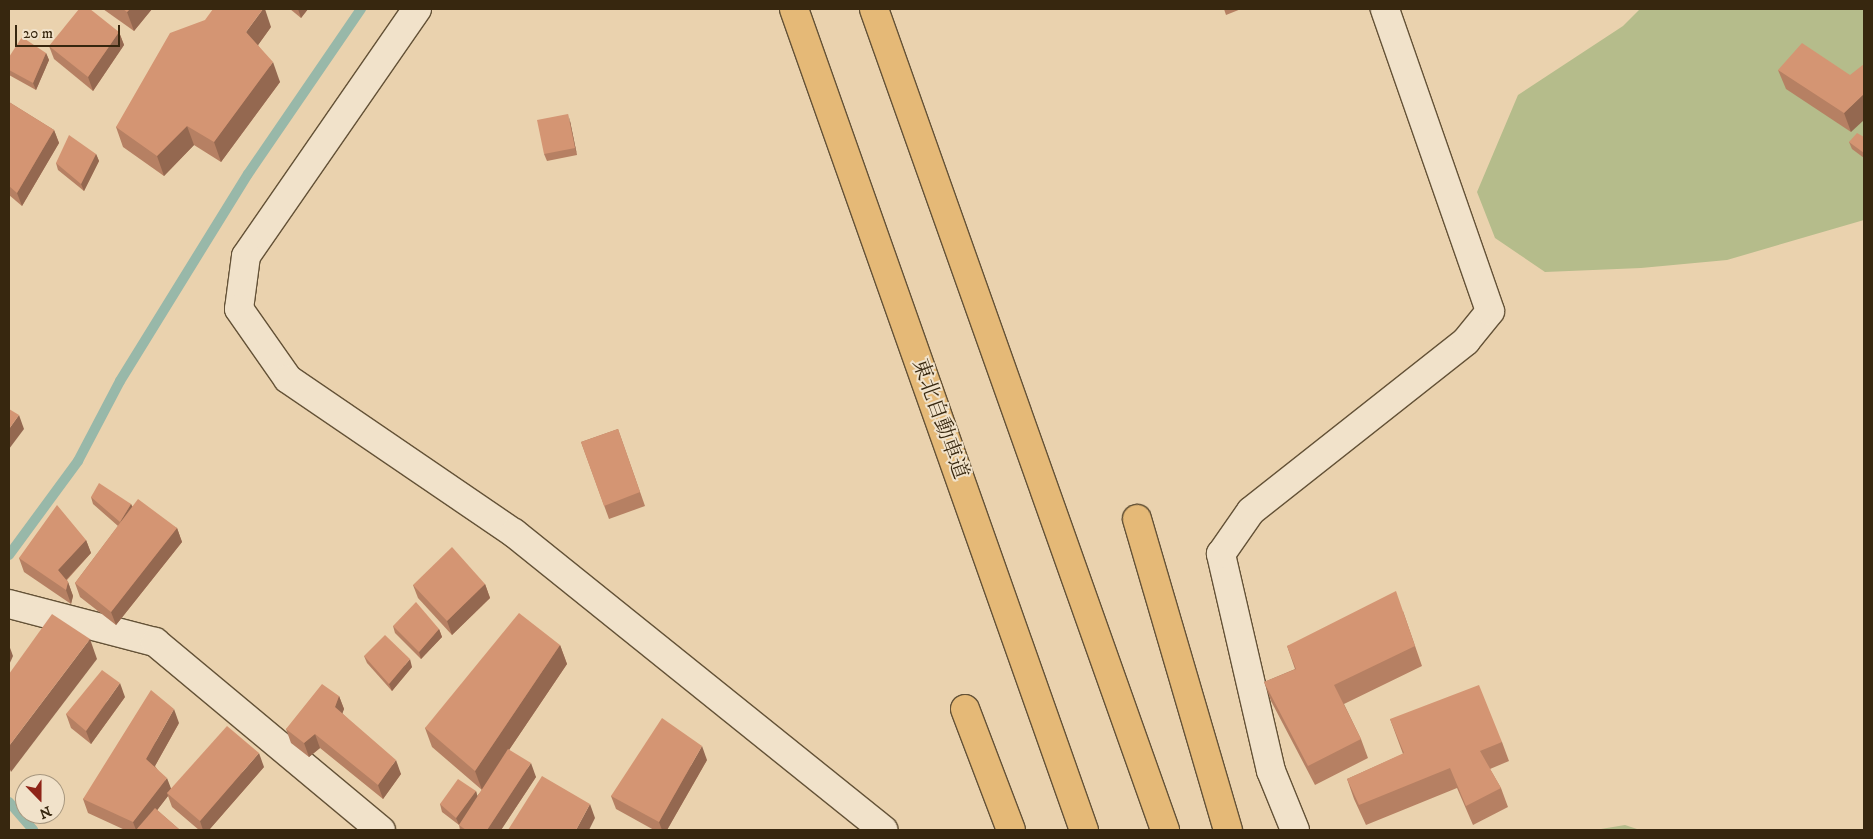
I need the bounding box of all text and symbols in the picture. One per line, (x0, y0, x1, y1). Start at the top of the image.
scale bar (18, 15, 122, 47)
text: 20 m (23, 24, 53, 43)
street label: 東北自動車道 (907, 355, 973, 483)
north arrow (15, 774, 65, 824)
text: N (37, 801, 54, 822)

